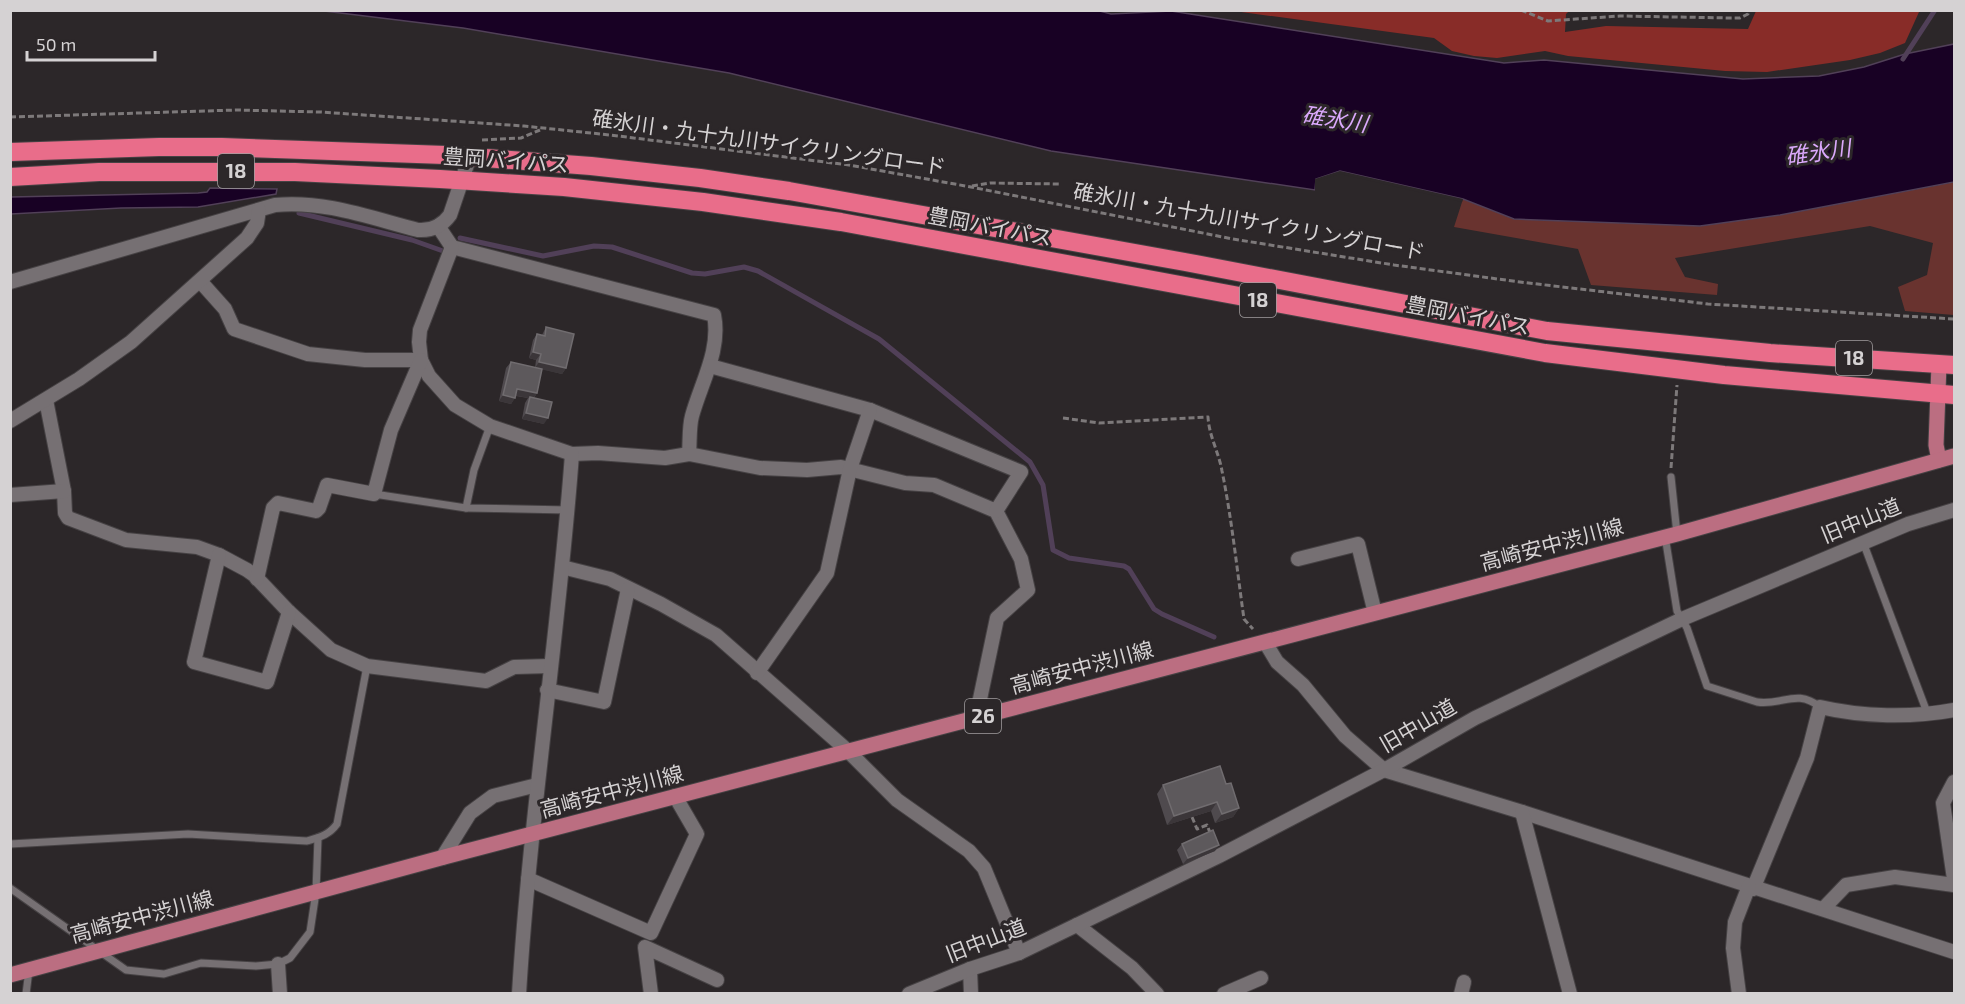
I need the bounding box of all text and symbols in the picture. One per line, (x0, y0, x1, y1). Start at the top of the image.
scale bar (27, 24, 154, 62)
text: 50 m (36, 33, 76, 55)
water label: 碓氷川 (1301, 100, 1372, 136)
street label: 碓氷川・九十九川サイクリングロード (591, 104, 948, 179)
water label: 碓氷川 (1783, 133, 1854, 168)
street label: 豊岡バイパス (443, 143, 570, 176)
road number: 18 (218, 154, 254, 188)
street label: 碓氷川・九十九川サイクリングロード (1072, 177, 1427, 264)
street label: 豊岡バイパス (926, 201, 1054, 250)
road number: 18 (1240, 283, 1276, 317)
street label: 豊岡バイパス (1404, 290, 1532, 339)
road number: 18 (1836, 341, 1872, 375)
street label: 旧中山道 (1817, 492, 1904, 547)
street label: 高崎安中渋川線 (1477, 512, 1626, 575)
street label: 高崎安中渋川線 (1007, 635, 1156, 698)
street label: 旧中山道 (1375, 693, 1460, 757)
road number: 26 (965, 699, 1001, 733)
street label: 高崎安中渋川線 (537, 759, 686, 822)
street label: 高崎安中渋川線 (67, 884, 216, 947)
street label: 旧中山道 (942, 913, 1029, 966)

